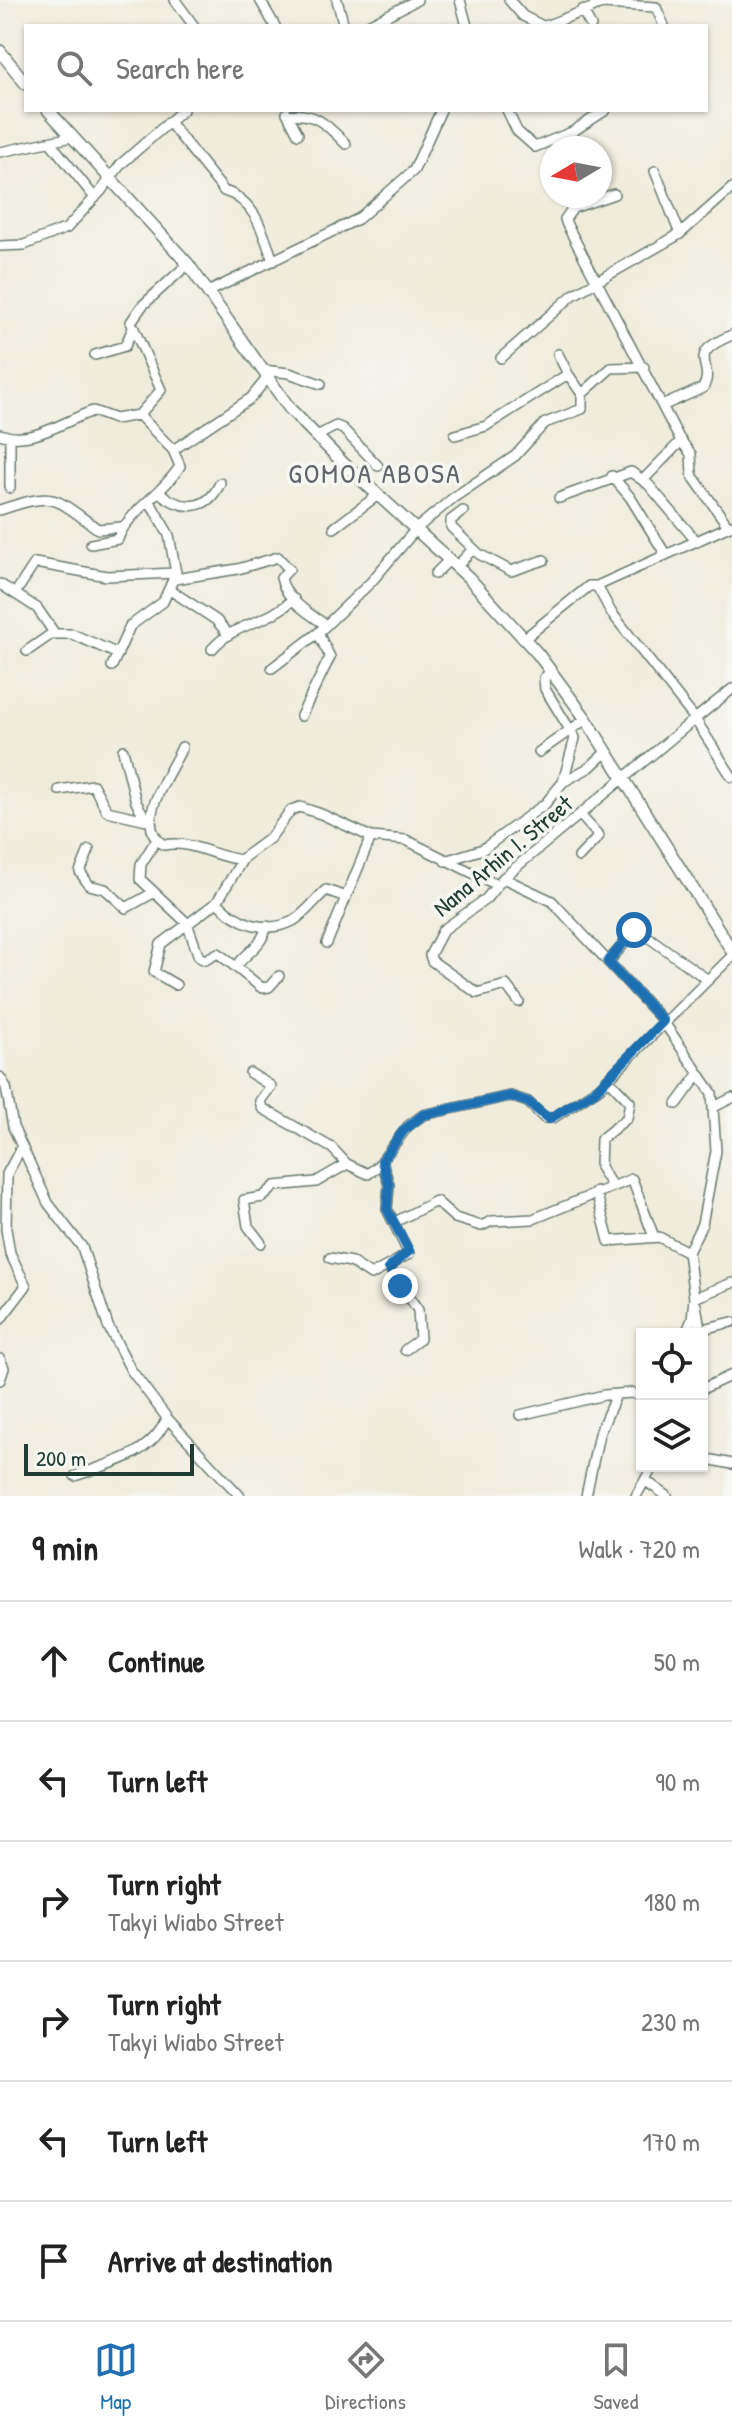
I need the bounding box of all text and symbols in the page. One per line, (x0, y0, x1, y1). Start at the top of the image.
search box (24, 24, 708, 112)
icon: search (52, 46, 96, 90)
text: Search here (116, 48, 244, 88)
north arrow (540, 136, 612, 208)
district label: GOMOA ABOSA (288, 454, 462, 492)
street label: Nana Arhin I. Street (426, 787, 579, 923)
route start (616, 912, 652, 948)
route end (382, 1268, 418, 1304)
map controls (636, 1328, 708, 1472)
button: locate (636, 1328, 708, 1400)
button: layers (636, 1400, 708, 1472)
scale bar (24, 1440, 194, 1476)
text: 200 m (36, 1443, 86, 1473)
text: 9 min (32, 1525, 98, 1571)
text: Walk · 720 m (579, 1531, 700, 1566)
icon: ahead (32, 1639, 76, 1683)
text: Continue (108, 1641, 205, 1681)
text: 50 m (654, 1644, 700, 1679)
icon: left (32, 1759, 76, 1803)
text: Turn left (108, 1761, 207, 1801)
text: 90 m (655, 1764, 700, 1799)
text: Turn right (108, 1864, 221, 1904)
icon: right (32, 1879, 76, 1923)
text: 180 m (644, 1884, 700, 1919)
text: Takyi Wiabo Street (108, 1904, 284, 1939)
text: Turn right (108, 1984, 221, 2024)
icon: right (32, 1999, 76, 2043)
text: 230 m (641, 2004, 700, 2039)
text: Takyi Wiabo Street (108, 2024, 284, 2059)
icon: left (32, 2119, 76, 2163)
text: Turn left (108, 2121, 207, 2161)
text: 170 m (642, 2124, 700, 2159)
icon: arrive (32, 2239, 76, 2283)
text: Arrive at destination (108, 2241, 333, 2281)
tab: Map (94, 2338, 138, 2416)
tab: Directions (325, 2338, 406, 2416)
tab: Saved (593, 2338, 638, 2416)

